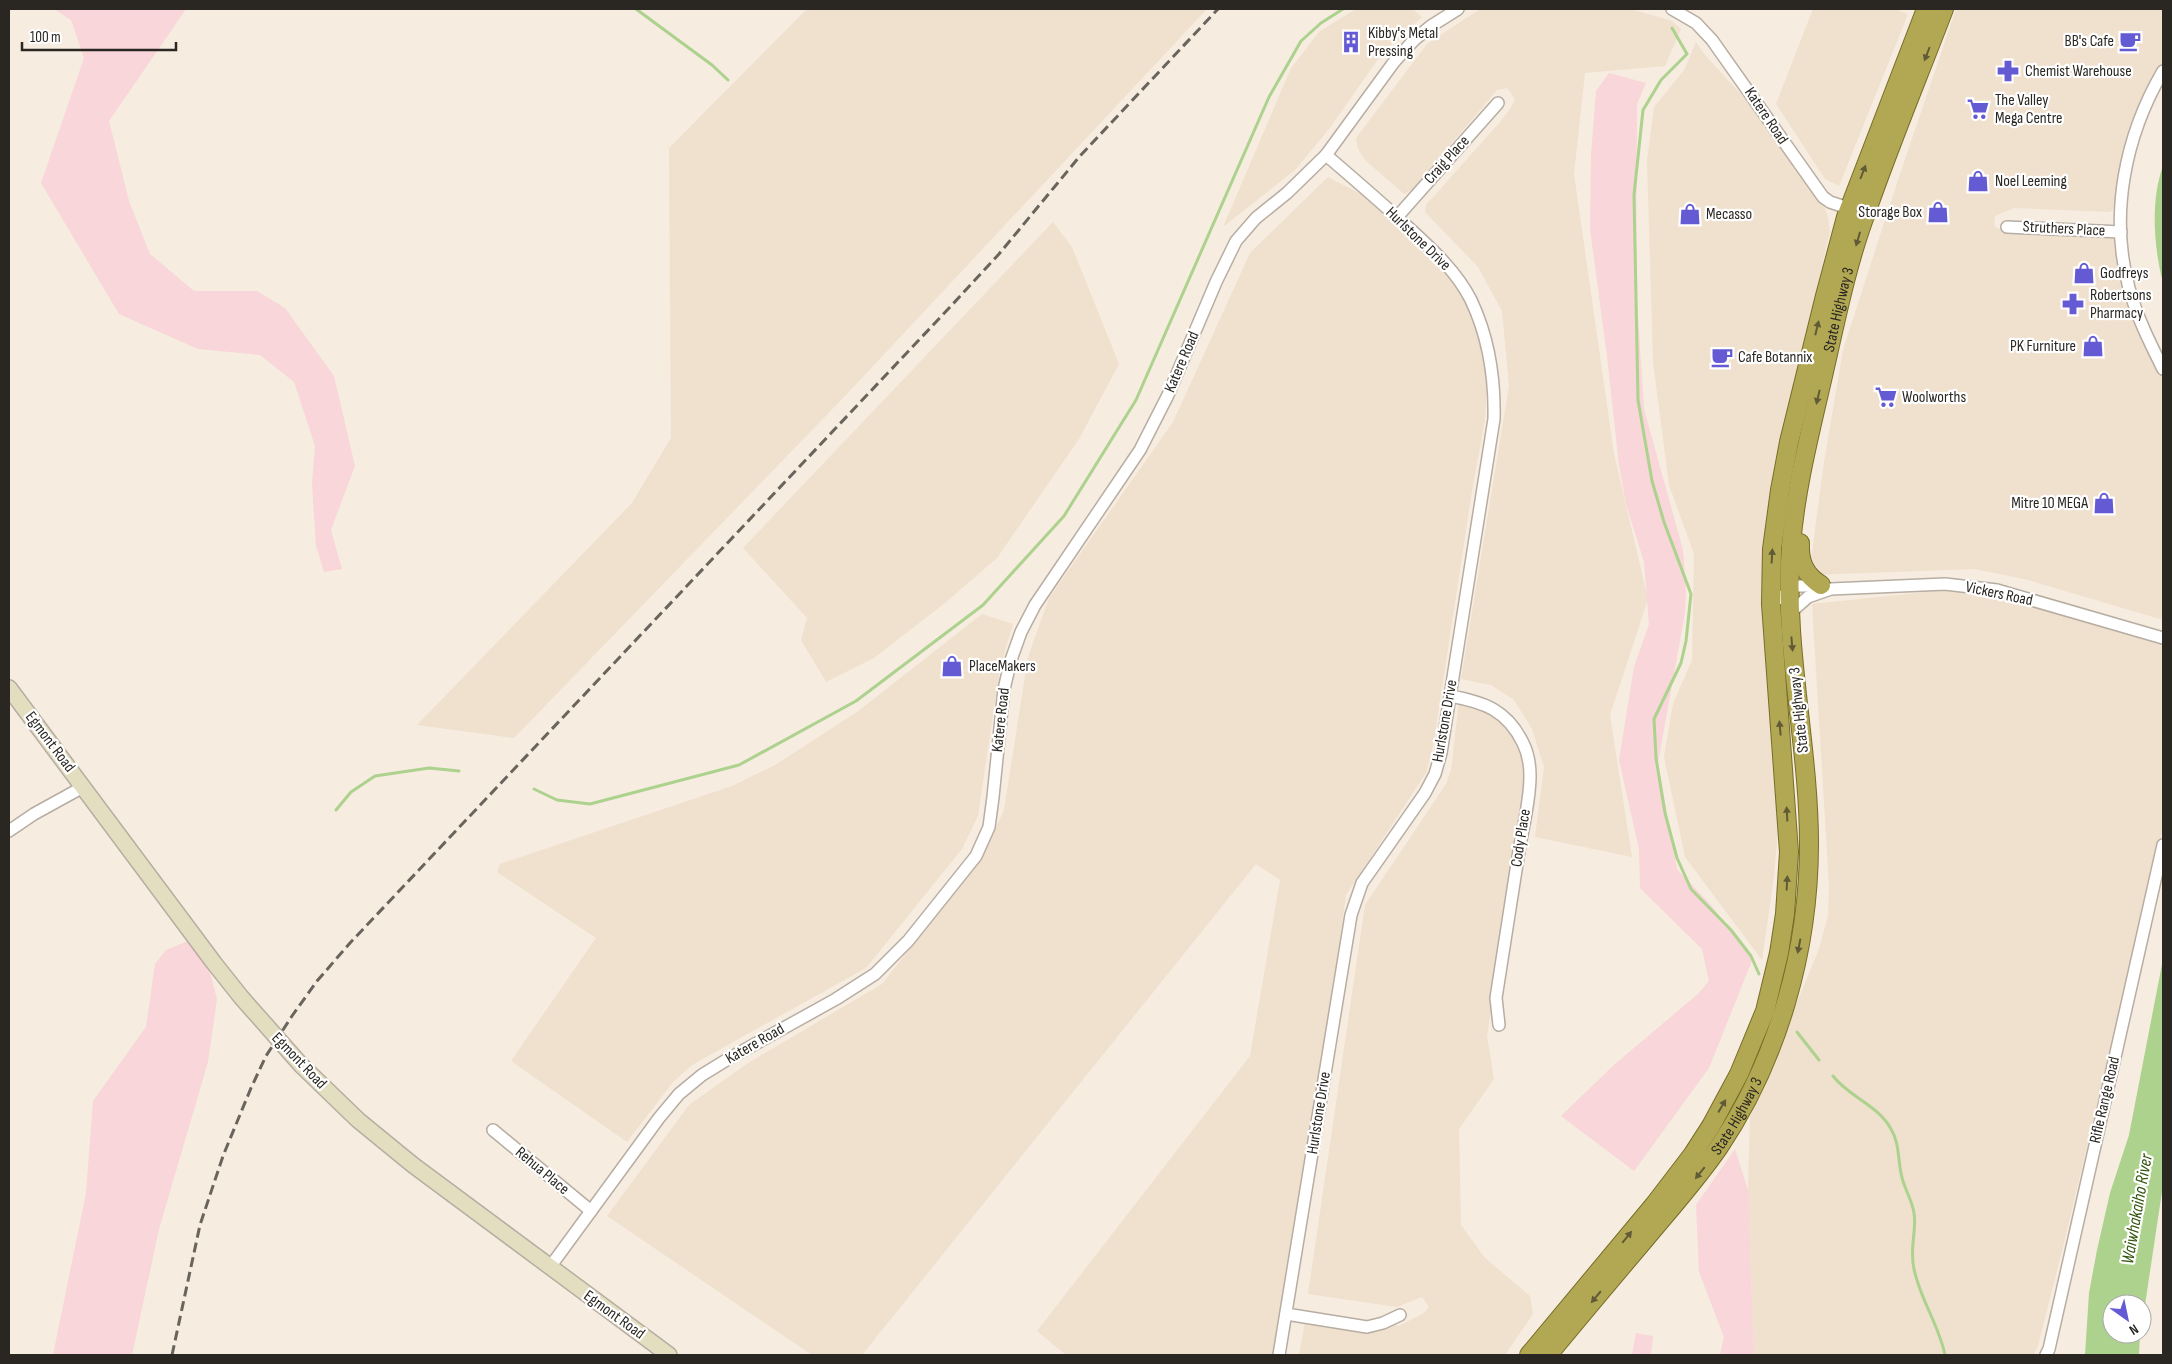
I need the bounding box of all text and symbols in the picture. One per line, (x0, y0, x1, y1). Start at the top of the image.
scale bar (22, 20, 176, 52)
place label: Kibby's Metal Pressing (1368, 24, 1438, 61)
text: 100 m (30, 28, 61, 47)
cafe icon: BB's Cafe (2117, 28, 2143, 54)
building icon: Kibby's Metal Pressing (1338, 29, 1364, 55)
place label: BB's Cafe (2065, 32, 2114, 51)
one-way arrow (1923, 47, 1931, 62)
pharmacy icon: Chemist Warehouse (1995, 58, 2021, 84)
place label: Chemist Warehouse (2025, 62, 2132, 81)
street label: Katere Road (1740, 84, 1792, 148)
place label: The Valley Mega Centre (1995, 91, 2062, 128)
supermarket icon: The Valley Mega Centre (1965, 96, 1991, 122)
street label: Craig Place (1420, 132, 1474, 188)
one-way arrow (1860, 165, 1867, 180)
shop icon: Noel Leeming (1965, 168, 1991, 194)
place label: Noel Leeming (1995, 172, 2067, 191)
shop icon: Storage Box (1925, 199, 1951, 225)
shop icon: Mecasso (1677, 201, 1703, 227)
street label: Hurlstone Drive (1381, 203, 1455, 275)
place label: Storage Box (1858, 203, 1922, 222)
place label: Mecasso (1706, 205, 1752, 224)
street label: Struthers Place (2022, 217, 2106, 241)
one-way arrow (1853, 232, 1861, 247)
shop icon: Godfreys (2071, 260, 2097, 286)
place label: Godfreys (2100, 264, 2149, 283)
street label: State Highway 3 (1819, 265, 1858, 354)
place label: Robertsons Pharmacy (2090, 286, 2152, 323)
pharmacy icon: Robertsons Pharmacy (2060, 291, 2086, 317)
one-way arrow (1813, 320, 1821, 335)
street label: Katere Road (1161, 329, 1203, 395)
shop icon: PK Furniture (2080, 333, 2106, 359)
place label: PK Furniture (2010, 337, 2076, 356)
cafe icon: Cafe Botannix (1709, 344, 1735, 370)
place label: Cafe Botannix (1738, 348, 1812, 367)
supermarket icon: Woolworths (1873, 384, 1899, 410)
place label: Woolworths (1902, 388, 1966, 407)
one-way arrow (1814, 389, 1822, 404)
shop icon: Mitre 10 MEGA (2091, 490, 2117, 516)
place label: Mitre 10 MEGA (2011, 494, 2088, 513)
one-way arrow (1769, 547, 1777, 563)
street label: Vickers Road (1964, 578, 2034, 610)
one-way arrow (1789, 636, 1797, 652)
shop icon: PlaceMakers (939, 653, 965, 679)
place label: PlaceMakers (969, 657, 1036, 676)
street label: State Highway 3 (1785, 666, 1813, 754)
street label: Hurlstone Drive (1428, 678, 1462, 764)
street label: Katere Road (988, 687, 1014, 753)
street label: Egmont Road (21, 708, 79, 776)
one-way arrow (1776, 720, 1784, 736)
one-way arrow (1782, 806, 1790, 822)
street label: Cody Place (1507, 808, 1535, 868)
one-way arrow (1784, 874, 1792, 890)
one-way arrow (1795, 938, 1803, 953)
street label: Katere Road (722, 1020, 788, 1068)
street label: Egmont Road (268, 1029, 330, 1093)
street label: Rifle Range Road (2086, 1055, 2124, 1145)
street label: Hurlstone Drive (1303, 1070, 1335, 1156)
street label: State Highway 3 (1707, 1074, 1766, 1159)
one-way arrow (1718, 1099, 1727, 1113)
street label: Rehua Place (511, 1143, 573, 1199)
water label: Waiwhakaiho River (2117, 1151, 2157, 1266)
one-way arrow (1695, 1166, 1705, 1180)
one-way arrow (1622, 1231, 1633, 1244)
street label: Egmont Road (580, 1286, 648, 1344)
one-way arrow (1590, 1291, 1602, 1303)
north arrow (2102, 1294, 2152, 1344)
text: N (2126, 1320, 2142, 1339)

